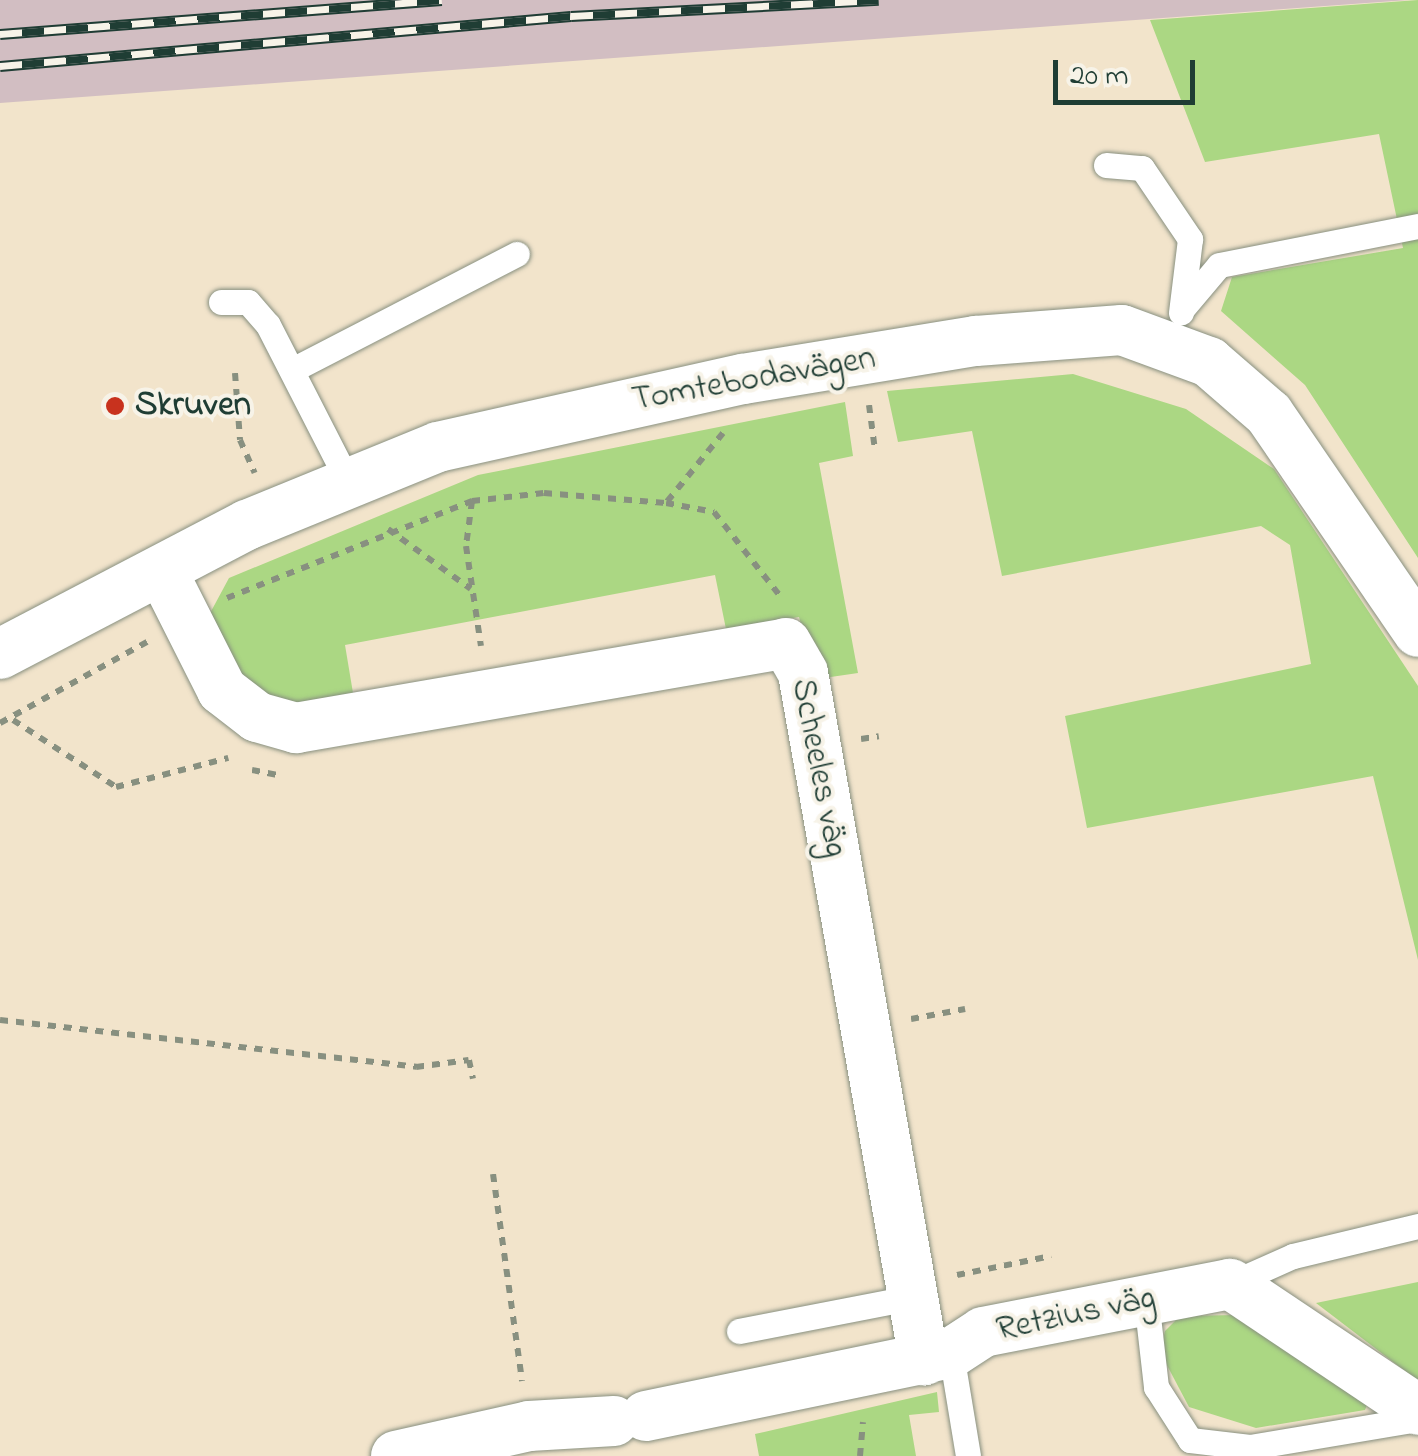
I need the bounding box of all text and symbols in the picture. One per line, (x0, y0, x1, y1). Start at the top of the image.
scale bar (1058, 40, 1200, 102)
text: 20 m (1070, 55, 1129, 99)
street label: Tomtebodavägen (629, 338, 879, 422)
place label: Skruven (135, 385, 251, 427)
marker: Skruven (104, 395, 126, 417)
street label: Scheeles väg (780, 675, 856, 861)
street label: Retzius väg (993, 1278, 1159, 1352)

